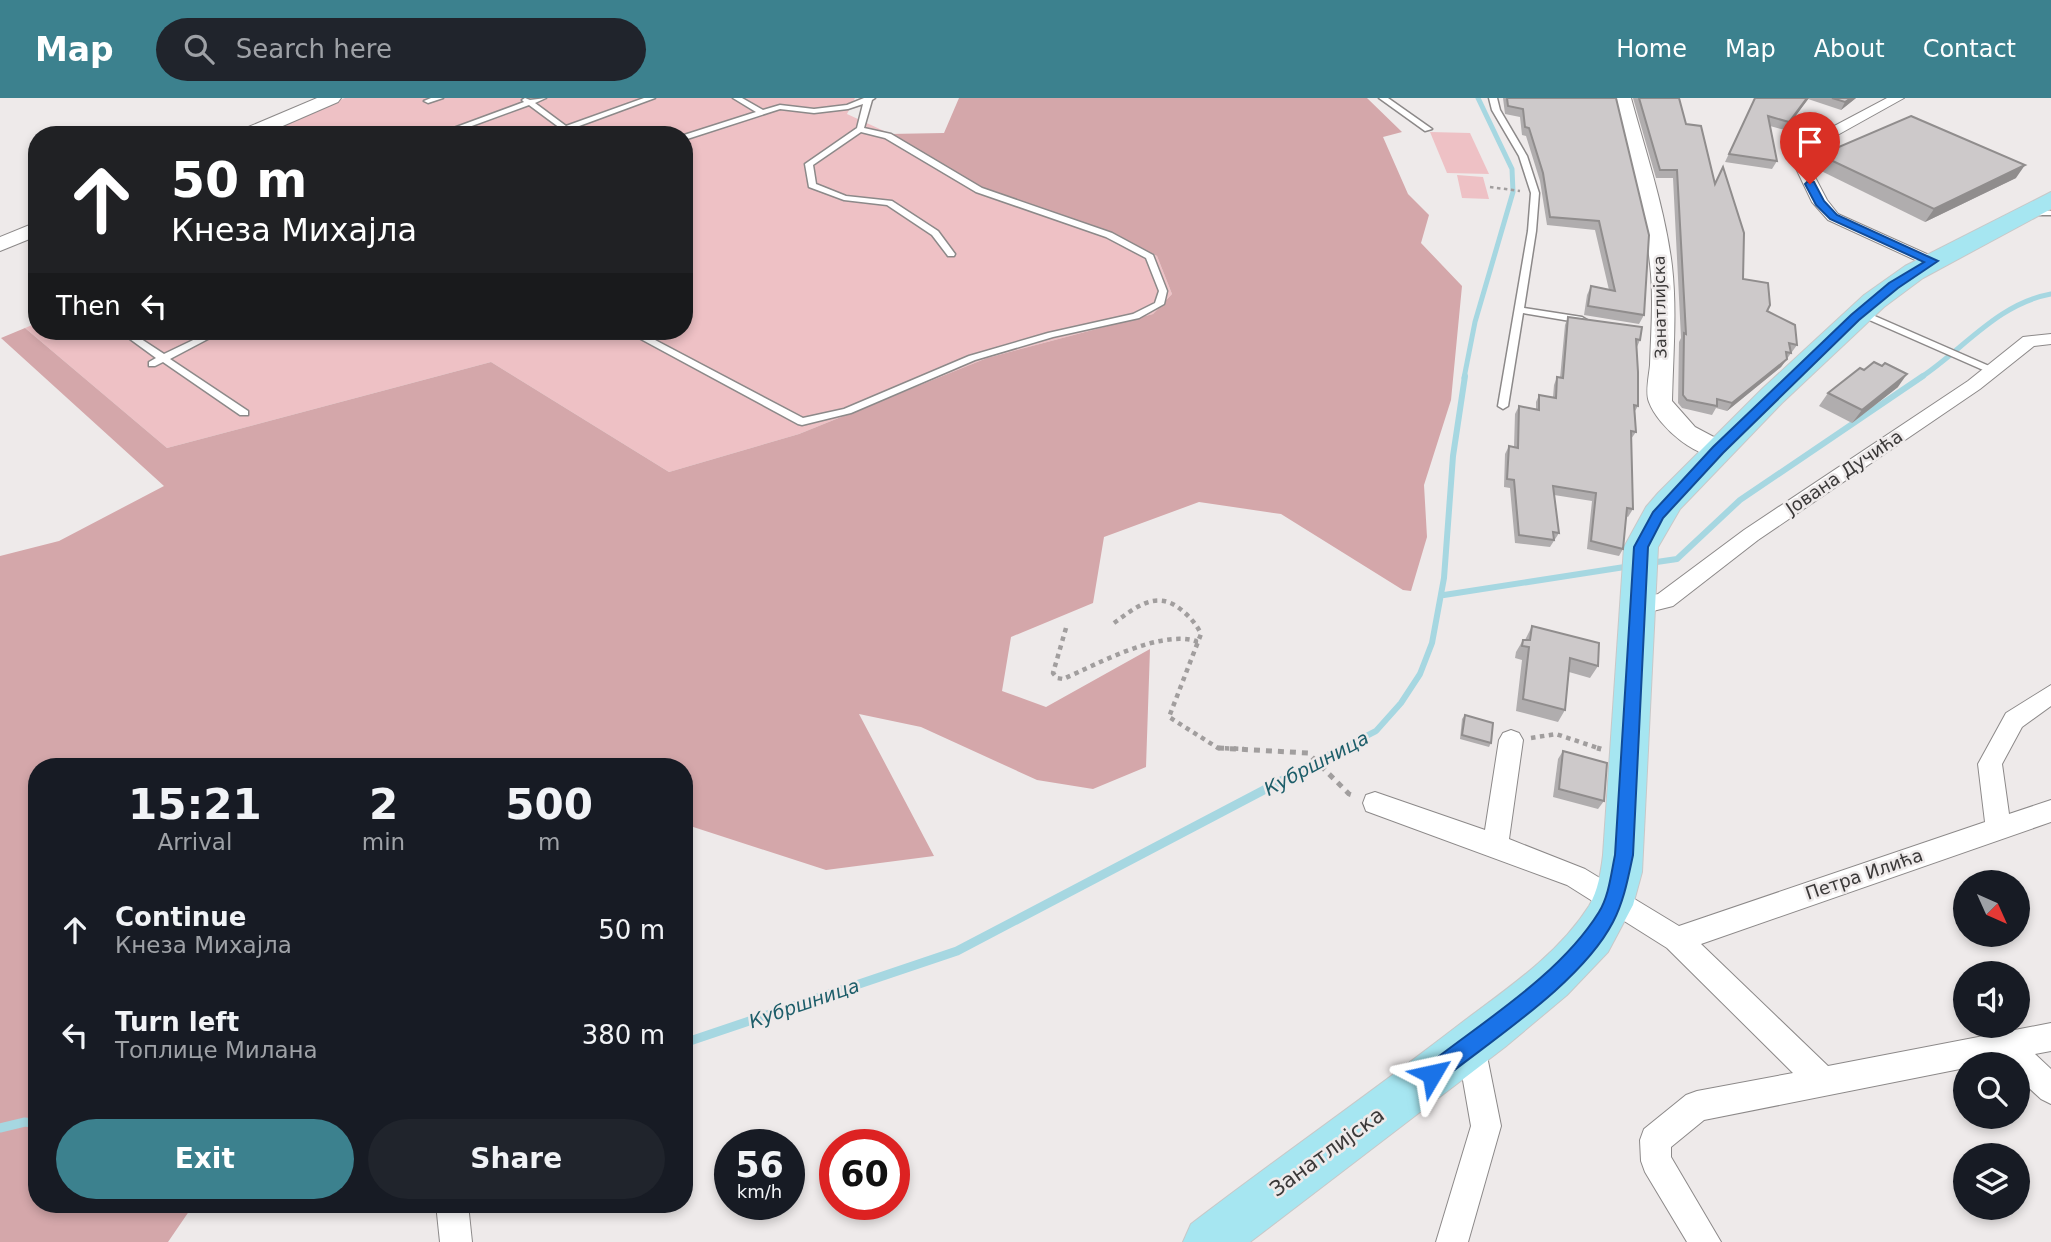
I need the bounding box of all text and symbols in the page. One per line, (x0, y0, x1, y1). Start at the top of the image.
search box (156, 18, 646, 81)
text: Map (35, 30, 114, 69)
icon: search (180, 30, 218, 68)
text: Search here (236, 34, 392, 64)
text: Home (1616, 35, 1687, 63)
text: Map (1725, 35, 1776, 63)
text: About (1814, 35, 1885, 63)
text: Contact (1923, 35, 2016, 63)
pin (1780, 112, 1840, 184)
icon: arrive (1791, 123, 1829, 161)
text: 50 m (171, 152, 307, 209)
icon: ahead (56, 154, 147, 245)
text: Кнеза Михајла (171, 211, 417, 249)
street label: Занатлијска (1650, 255, 1670, 359)
icon: left (135, 287, 173, 325)
text: Then (56, 291, 121, 321)
street label: Јована Дучића (1781, 425, 1906, 519)
water label: Кубршница (1260, 726, 1372, 800)
text: 15:21 (128, 780, 262, 829)
text: 2 (369, 780, 398, 829)
text: 500 (505, 780, 593, 829)
text: Arrival (158, 829, 232, 855)
text: min (362, 829, 405, 855)
text: m (538, 829, 560, 855)
street label: Петра Илића (1803, 844, 1925, 904)
north arrow (1953, 870, 2030, 947)
map controls (1953, 870, 2030, 1220)
text: Continue (115, 902, 246, 932)
icon: ahead (56, 911, 94, 949)
text: 50 m (598, 915, 665, 945)
text: Кнеза Михајла (115, 932, 292, 958)
button: sound (1953, 961, 2030, 1038)
water label: Кубршница (746, 974, 862, 1032)
text: Turn left (115, 1007, 239, 1037)
icon: left (56, 1016, 94, 1054)
text: 380 m (582, 1020, 665, 1050)
text: Топлице Милана (115, 1037, 318, 1063)
position arrow (1395, 1037, 1469, 1111)
button: search (1953, 1052, 2030, 1129)
street label: Занатлијска (1265, 1103, 1389, 1201)
button: Exit (56, 1119, 354, 1199)
button: Share (368, 1119, 665, 1199)
speed limit sign: 60 (819, 1129, 910, 1220)
button: layers (1953, 1143, 2030, 1220)
text: 56 (735, 1145, 784, 1185)
text: km/h (737, 1181, 782, 1202)

